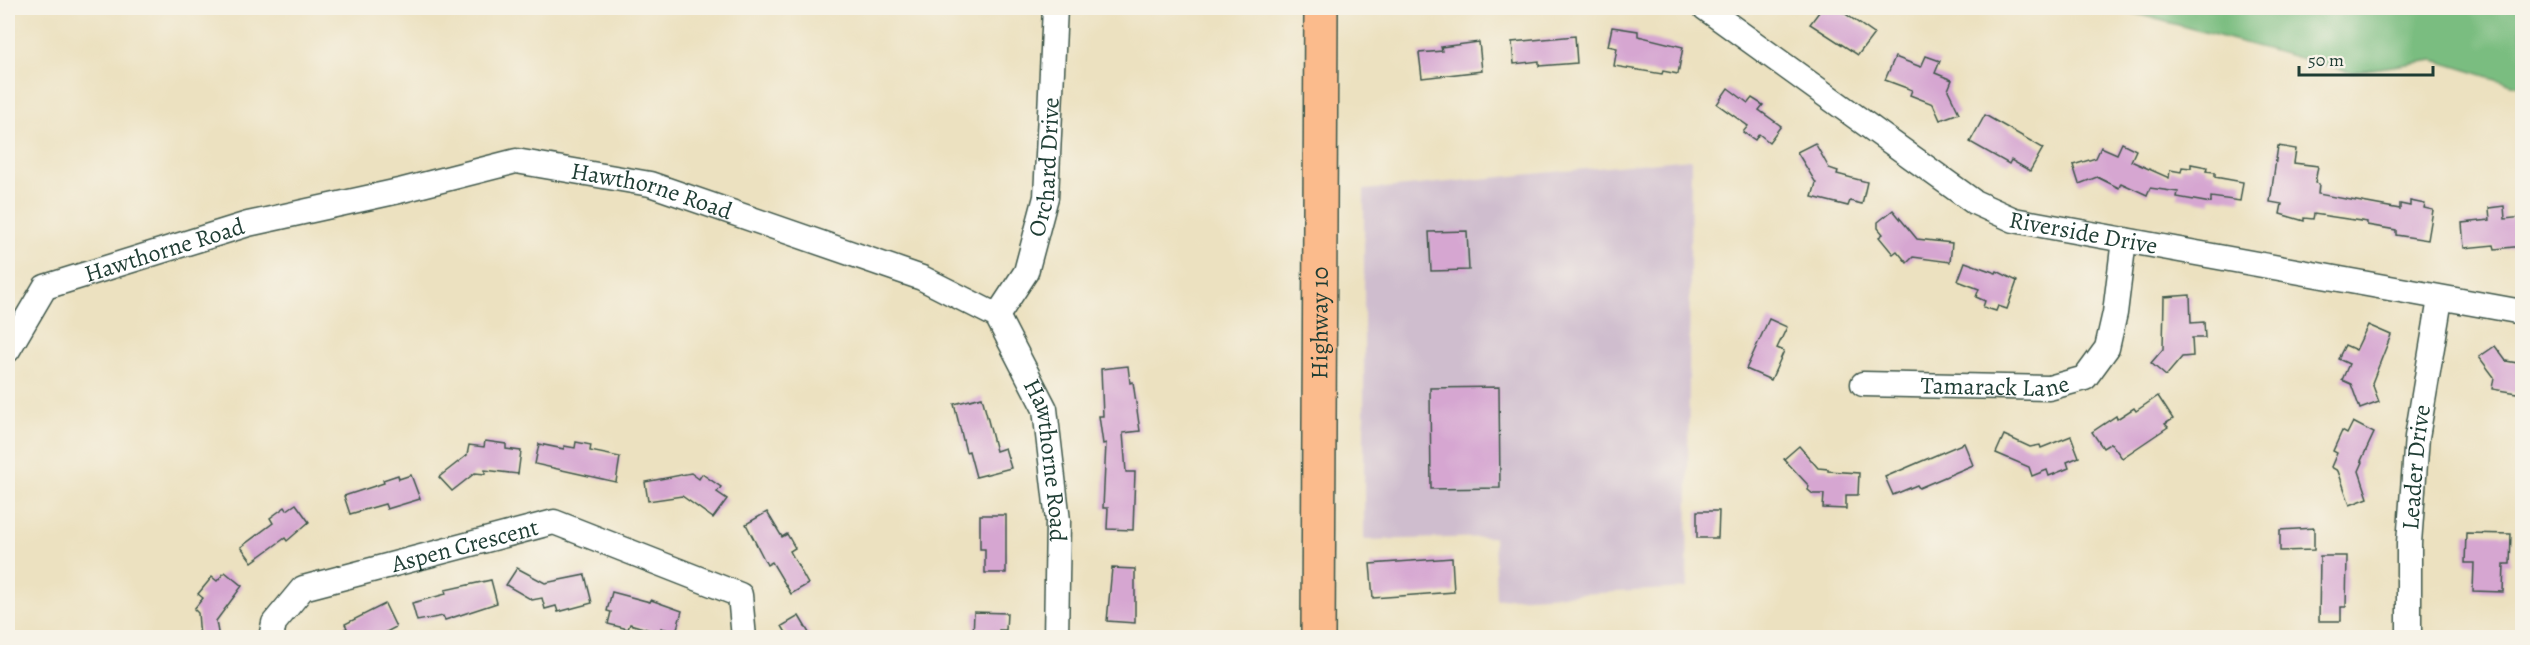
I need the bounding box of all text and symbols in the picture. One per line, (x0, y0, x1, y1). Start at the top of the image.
scale bar (2299, 39, 2432, 77)
text: 50 m (2308, 48, 2344, 72)
street label: Orchard Drive (1020, 97, 1067, 240)
street label: Hawthorne Road (569, 155, 737, 227)
street label: Riverside Drive (2007, 203, 2160, 262)
street label: Hawthorne Road (80, 210, 248, 290)
street label: Highway 10 (1303, 267, 1336, 379)
street label: Tamarack Lane (1920, 367, 2073, 404)
street label: Hawthorne Road (1016, 373, 1074, 542)
street label: Leader Drive (2394, 402, 2438, 531)
street label: Aspen Crescent (387, 511, 542, 580)

